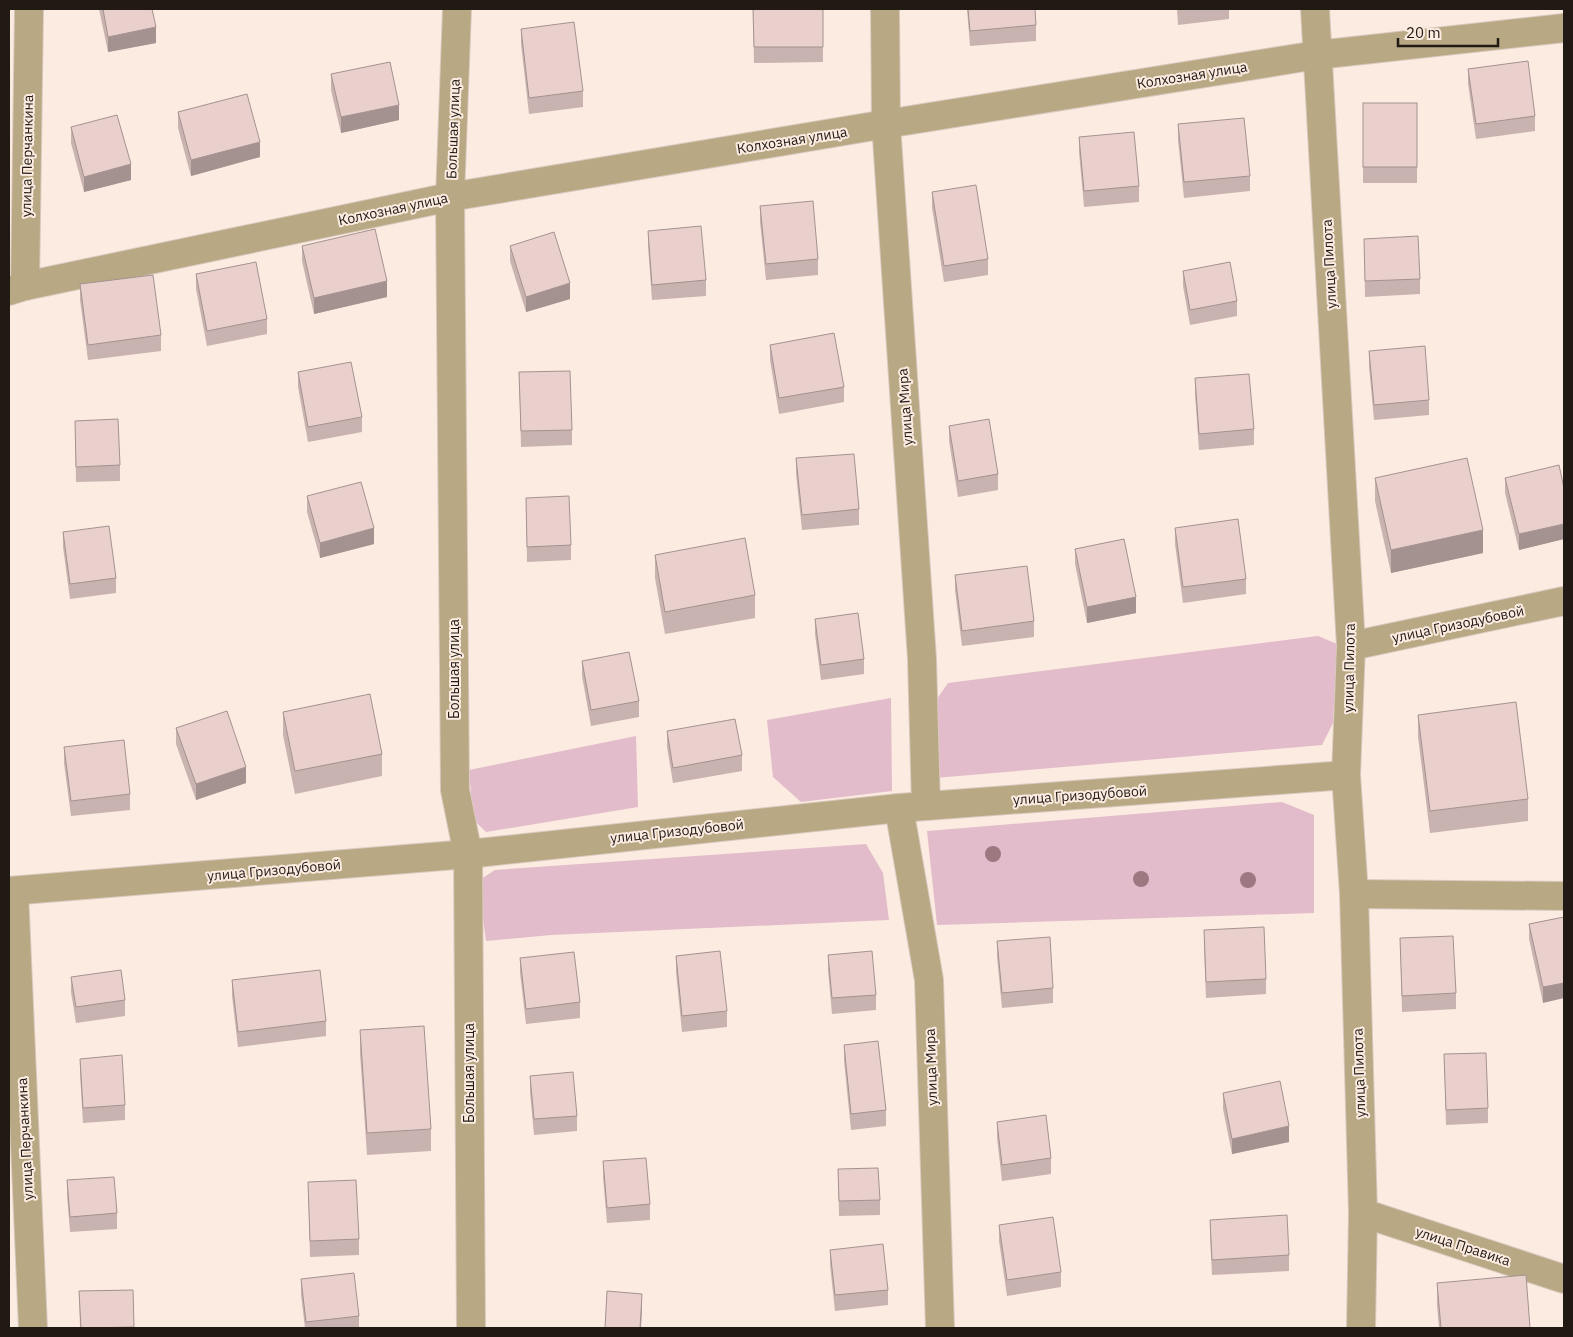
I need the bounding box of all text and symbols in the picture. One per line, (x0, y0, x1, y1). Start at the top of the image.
scale bar (1398, 15, 1498, 47)
text: 20 m (1406, 23, 1441, 42)
street label: Колхозная улица (1135, 57, 1249, 93)
street label: Большая улица (442, 78, 464, 179)
street label: улица Перчанкина (17, 94, 37, 217)
street label: Колхозная улица (735, 122, 849, 158)
street label: Колхозная улица (337, 188, 450, 229)
street label: улица Пилота (1318, 218, 1340, 309)
street label: улица Мира (893, 367, 917, 446)
street label: улица Гризодубовой (1390, 601, 1526, 647)
street label: Большая улица (445, 618, 463, 719)
street label: улица Пилота (1339, 623, 1359, 713)
street label: улица Гризодубовой (1012, 781, 1148, 809)
street label: улица Гризодубовой (609, 815, 745, 847)
street label: улица Гризодубовой (206, 855, 342, 885)
street label: Большая улица (460, 1022, 478, 1123)
street label: улица Пилота (1348, 1027, 1370, 1118)
street label: улица Мира (921, 1028, 941, 1106)
street label: улица Перчанкина (13, 1077, 37, 1201)
street label: улица Правика (1413, 1222, 1513, 1270)

